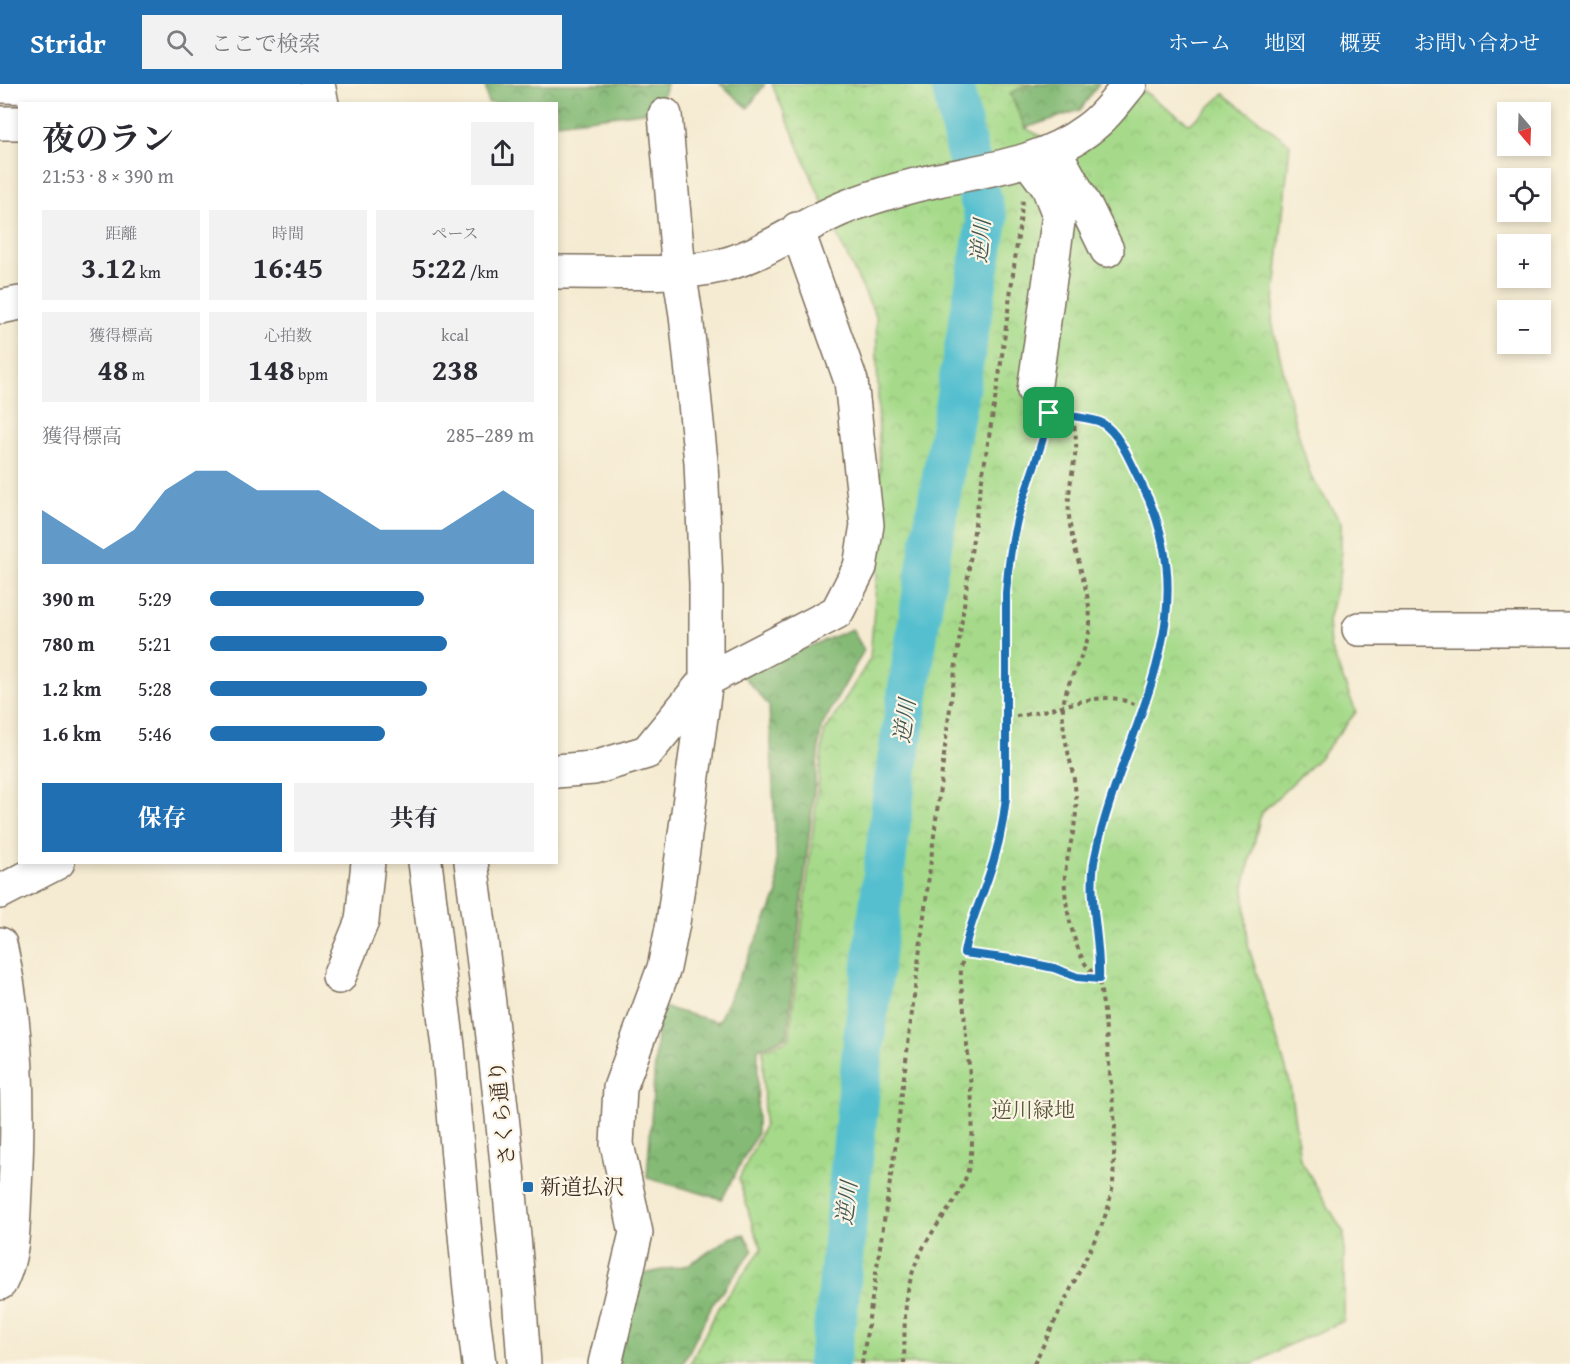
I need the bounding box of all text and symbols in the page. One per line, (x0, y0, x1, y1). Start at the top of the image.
search box (142, 15, 562, 69)
text: Stridr (30, 22, 106, 63)
icon: search (163, 26, 196, 59)
text: ここで検索 (211, 27, 321, 59)
text: ホーム (1168, 27, 1231, 58)
text: 地図 (1264, 27, 1306, 58)
text: 概要 (1339, 27, 1381, 58)
text: お問い合わせ (1414, 27, 1540, 58)
north arrow (1497, 102, 1551, 156)
map controls (1497, 102, 1551, 354)
text: 夜のラン (42, 114, 174, 162)
button: share (471, 122, 534, 185)
text: 21:53 · 8 × 390 m (42, 161, 174, 190)
button: locate (1497, 168, 1551, 222)
water label: 逆川 (962, 216, 998, 264)
text: 距離 (105, 221, 137, 245)
text: 時間 (272, 221, 304, 245)
text: ペース (431, 221, 479, 245)
button: + (1497, 234, 1551, 288)
text: 3.12 (81, 245, 136, 289)
text: 16:45 (253, 245, 323, 289)
text: 5:22 (411, 245, 466, 289)
text: km (136, 260, 161, 284)
text: /km (466, 260, 499, 284)
button: − (1497, 300, 1551, 354)
text: 獲得標高 (89, 323, 153, 347)
text: 心拍数 (264, 323, 312, 347)
text: kcal (441, 323, 469, 347)
text: 48 (97, 347, 128, 391)
text: 148 (248, 347, 295, 391)
text: 238 (432, 347, 478, 391)
text: m (128, 362, 145, 386)
text: bpm (295, 362, 328, 386)
pin (1023, 387, 1074, 438)
icon: arrive (1032, 396, 1065, 429)
text: 285–289 m (446, 420, 534, 449)
text: 獲得標高 (42, 421, 122, 450)
text: 390 m (42, 584, 95, 613)
text: 5:29 (138, 584, 172, 613)
text: 780 m (42, 629, 95, 658)
text: 5:21 (138, 629, 172, 658)
text: 1.2 km (42, 674, 101, 703)
text: 5:28 (138, 674, 172, 703)
water label: 逆川 (885, 695, 923, 745)
text: 1.6 km (42, 719, 101, 748)
text: 5:46 (138, 719, 172, 748)
button: 保存 (42, 783, 282, 852)
button: 共有 (294, 783, 534, 852)
street label: さくら通り (481, 1059, 522, 1167)
park label: 逆川緑地 (991, 1094, 1075, 1125)
place label: 新道払沢 (540, 1171, 624, 1202)
water label: 逆川 (827, 1177, 865, 1227)
marker: 新道払沢 (521, 1180, 535, 1194)

